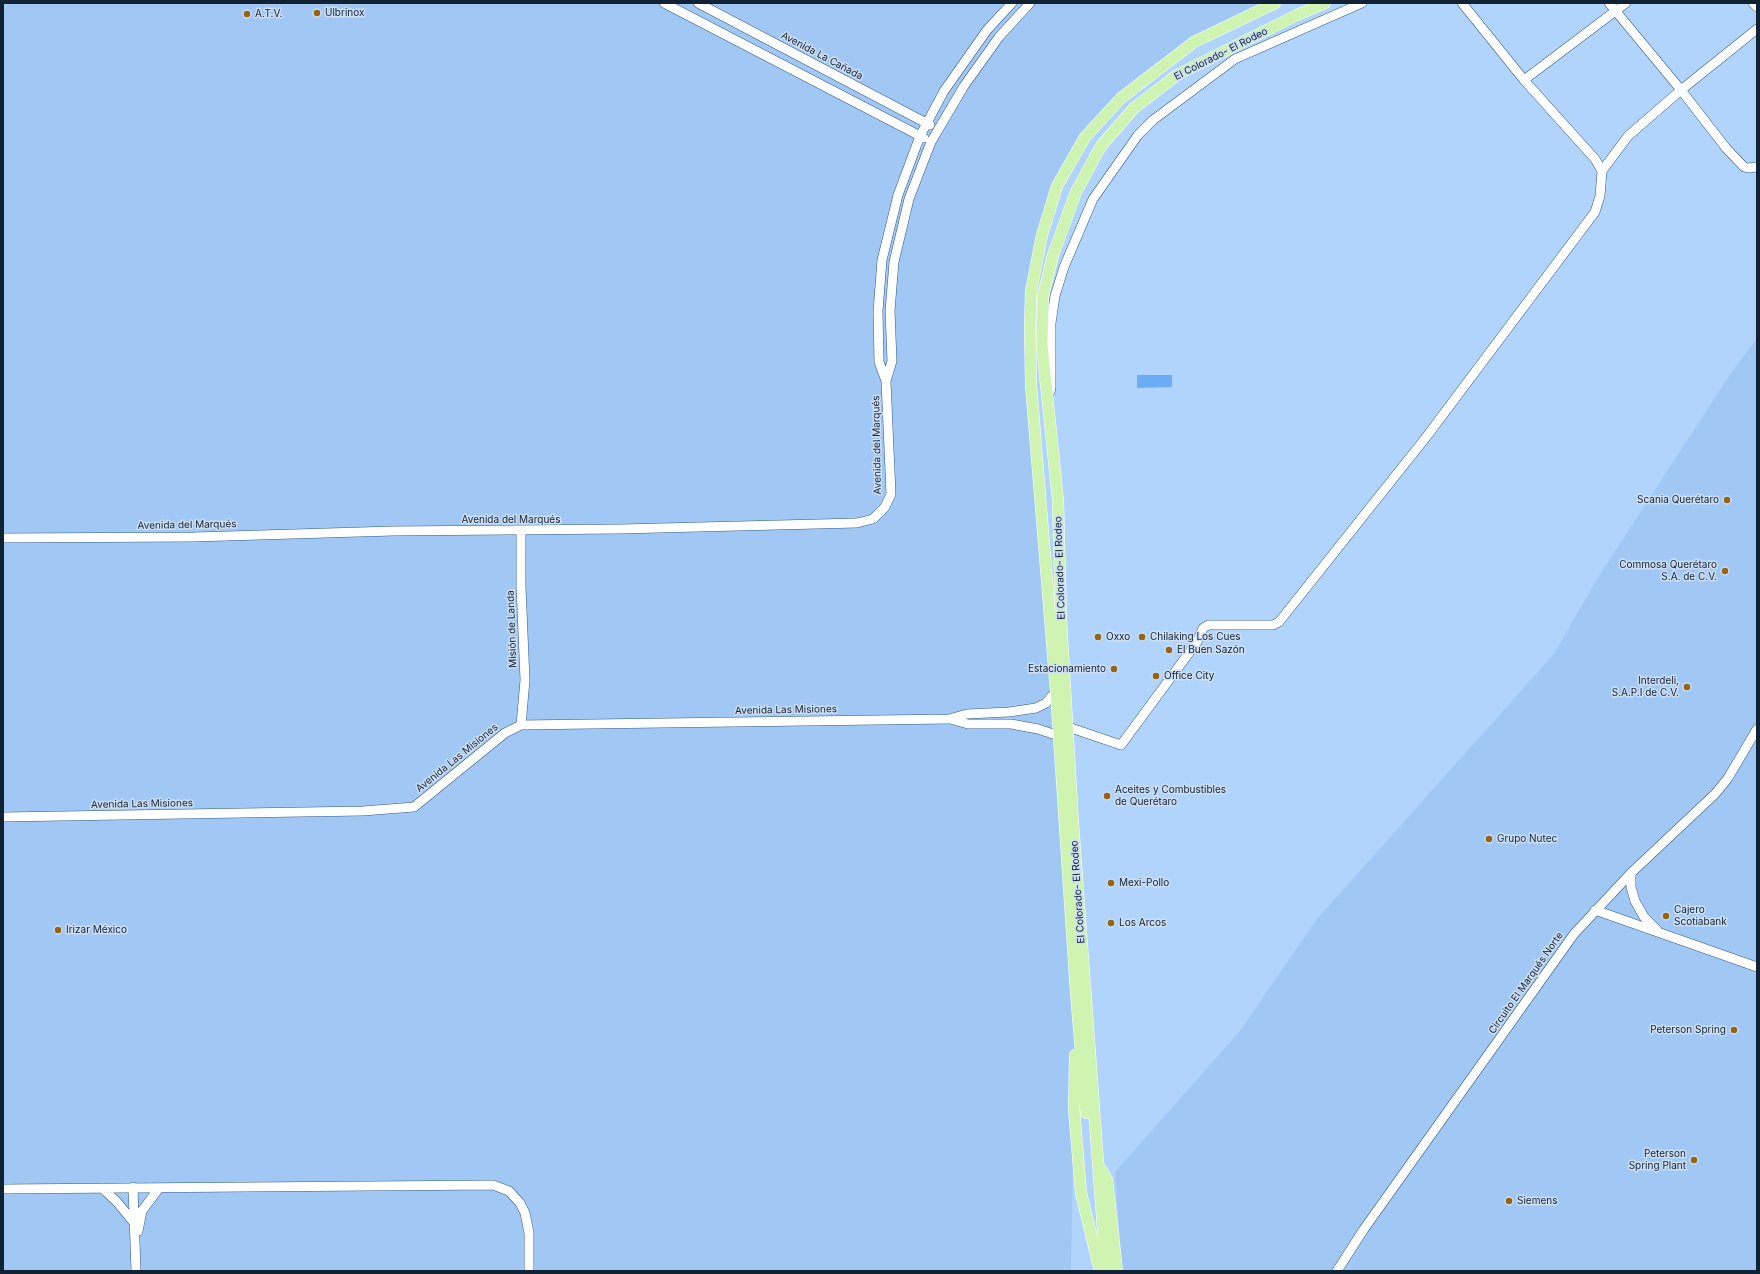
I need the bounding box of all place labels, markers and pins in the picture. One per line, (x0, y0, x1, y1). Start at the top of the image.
place label: Ulbrinox (325, 7, 364, 19)
place label: A.T.V. (255, 8, 282, 20)
marker: Ulbrinox (312, 8, 322, 18)
marker: A.T.V. (242, 9, 252, 19)
place label: Scania Querétaro (1637, 494, 1719, 506)
marker: Scania Querétaro (1722, 495, 1732, 505)
place label: Commosa Querétaro S.A. de C.V. (1619, 559, 1717, 582)
marker: Commosa Querétaro S.A. de C.V. (1720, 566, 1730, 576)
place label: Oxxo (1106, 631, 1130, 643)
place label: Chilaking Los Cues (1150, 631, 1241, 643)
marker: Oxxo (1093, 632, 1103, 642)
marker: Chilaking Los Cues (1137, 632, 1147, 642)
place label: El Buen Sazón (1177, 644, 1245, 656)
marker: El Buen Sazón (1164, 645, 1174, 655)
place label: Estacionamiento (1028, 663, 1106, 675)
marker: Estacionamiento (1109, 664, 1119, 674)
place label: Office City (1164, 670, 1214, 682)
marker: Office City (1151, 671, 1161, 681)
place label: Interdeli, S.A.P.I de C.V. (1612, 675, 1679, 698)
marker: Interdeli, S.A.P.I de C.V. (1682, 682, 1692, 692)
place label: Aceites y Combustibles de Querétaro (1115, 784, 1226, 808)
marker: Aceites y Combustibles de Querétaro (1102, 791, 1112, 801)
place label: Grupo Nutec (1497, 833, 1557, 845)
marker: Grupo Nutec (1484, 834, 1494, 844)
place label: Mexi-Pollo (1119, 877, 1169, 889)
marker: Mexi-Pollo (1106, 878, 1116, 888)
place label: Cajero Scotiabank (1674, 904, 1727, 928)
marker: Cajero Scotiabank (1661, 911, 1671, 921)
place label: Los Arcos (1119, 917, 1166, 929)
marker: Los Arcos (1106, 918, 1116, 928)
place label: Irizar México (66, 924, 127, 936)
marker: Irizar México (53, 925, 63, 935)
place label: Peterson Spring (1650, 1024, 1726, 1036)
marker: Peterson Spring (1729, 1025, 1739, 1035)
place label: Peterson Spring Plant (1629, 1148, 1686, 1172)
marker: Peterson Spring Plant (1689, 1155, 1699, 1165)
place label: Siemens (1517, 1195, 1557, 1207)
marker: Siemens (1504, 1196, 1514, 1206)

